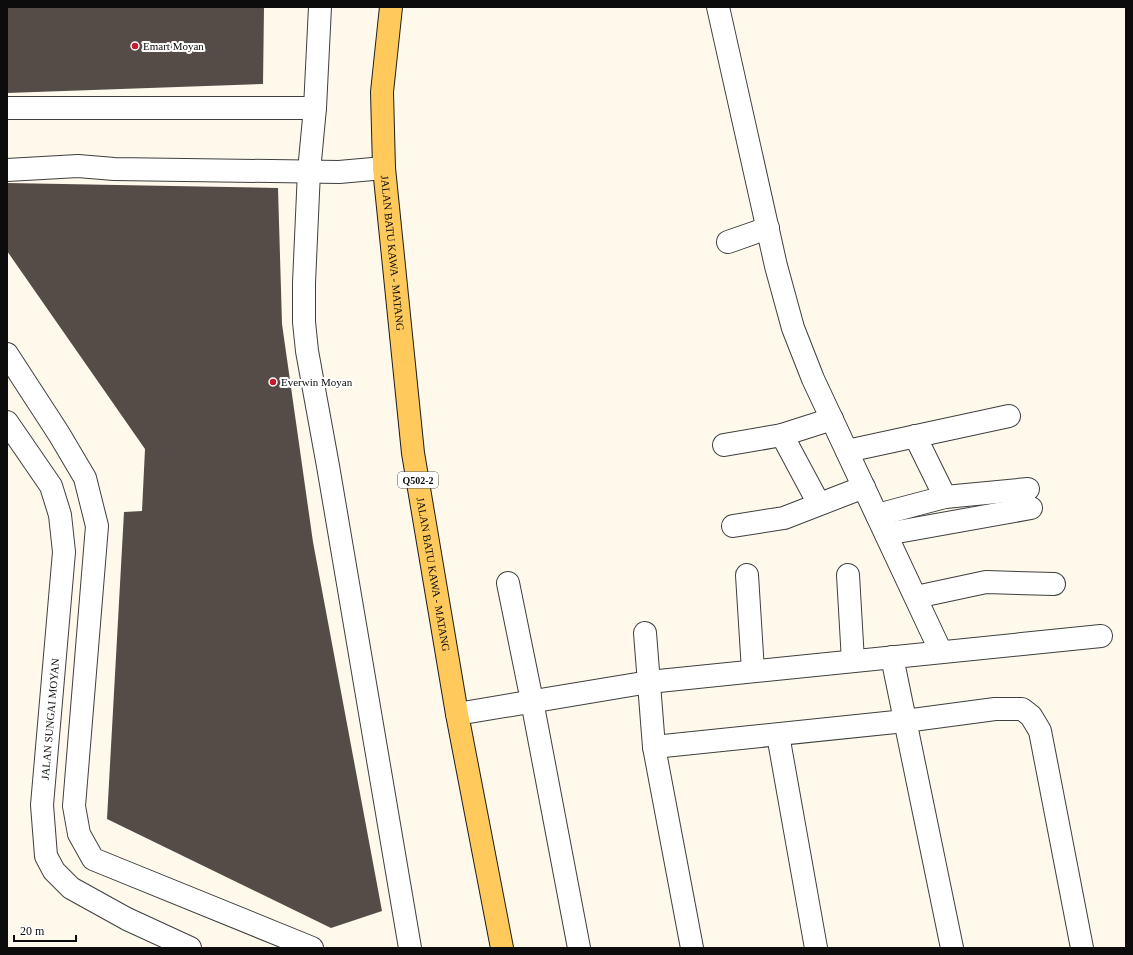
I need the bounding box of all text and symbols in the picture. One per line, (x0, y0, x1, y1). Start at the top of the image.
place label: Emart Moyan (143, 40, 204, 52)
marker: Emart Moyan (130, 41, 140, 51)
street label: JALAN BATU KAWA - MATANG (379, 175, 407, 331)
place label: Everwin Moyan (281, 376, 353, 388)
marker: Everwin Moyan (268, 377, 278, 387)
road number: Q502-2 (398, 472, 438, 488)
street label: JALAN BATU KAWA - MATANG (415, 496, 452, 652)
street label: JALAN SUNGAI MOYAN (39, 658, 61, 780)
scale bar (14, 917, 76, 943)
text: 20 m (20, 924, 45, 938)

